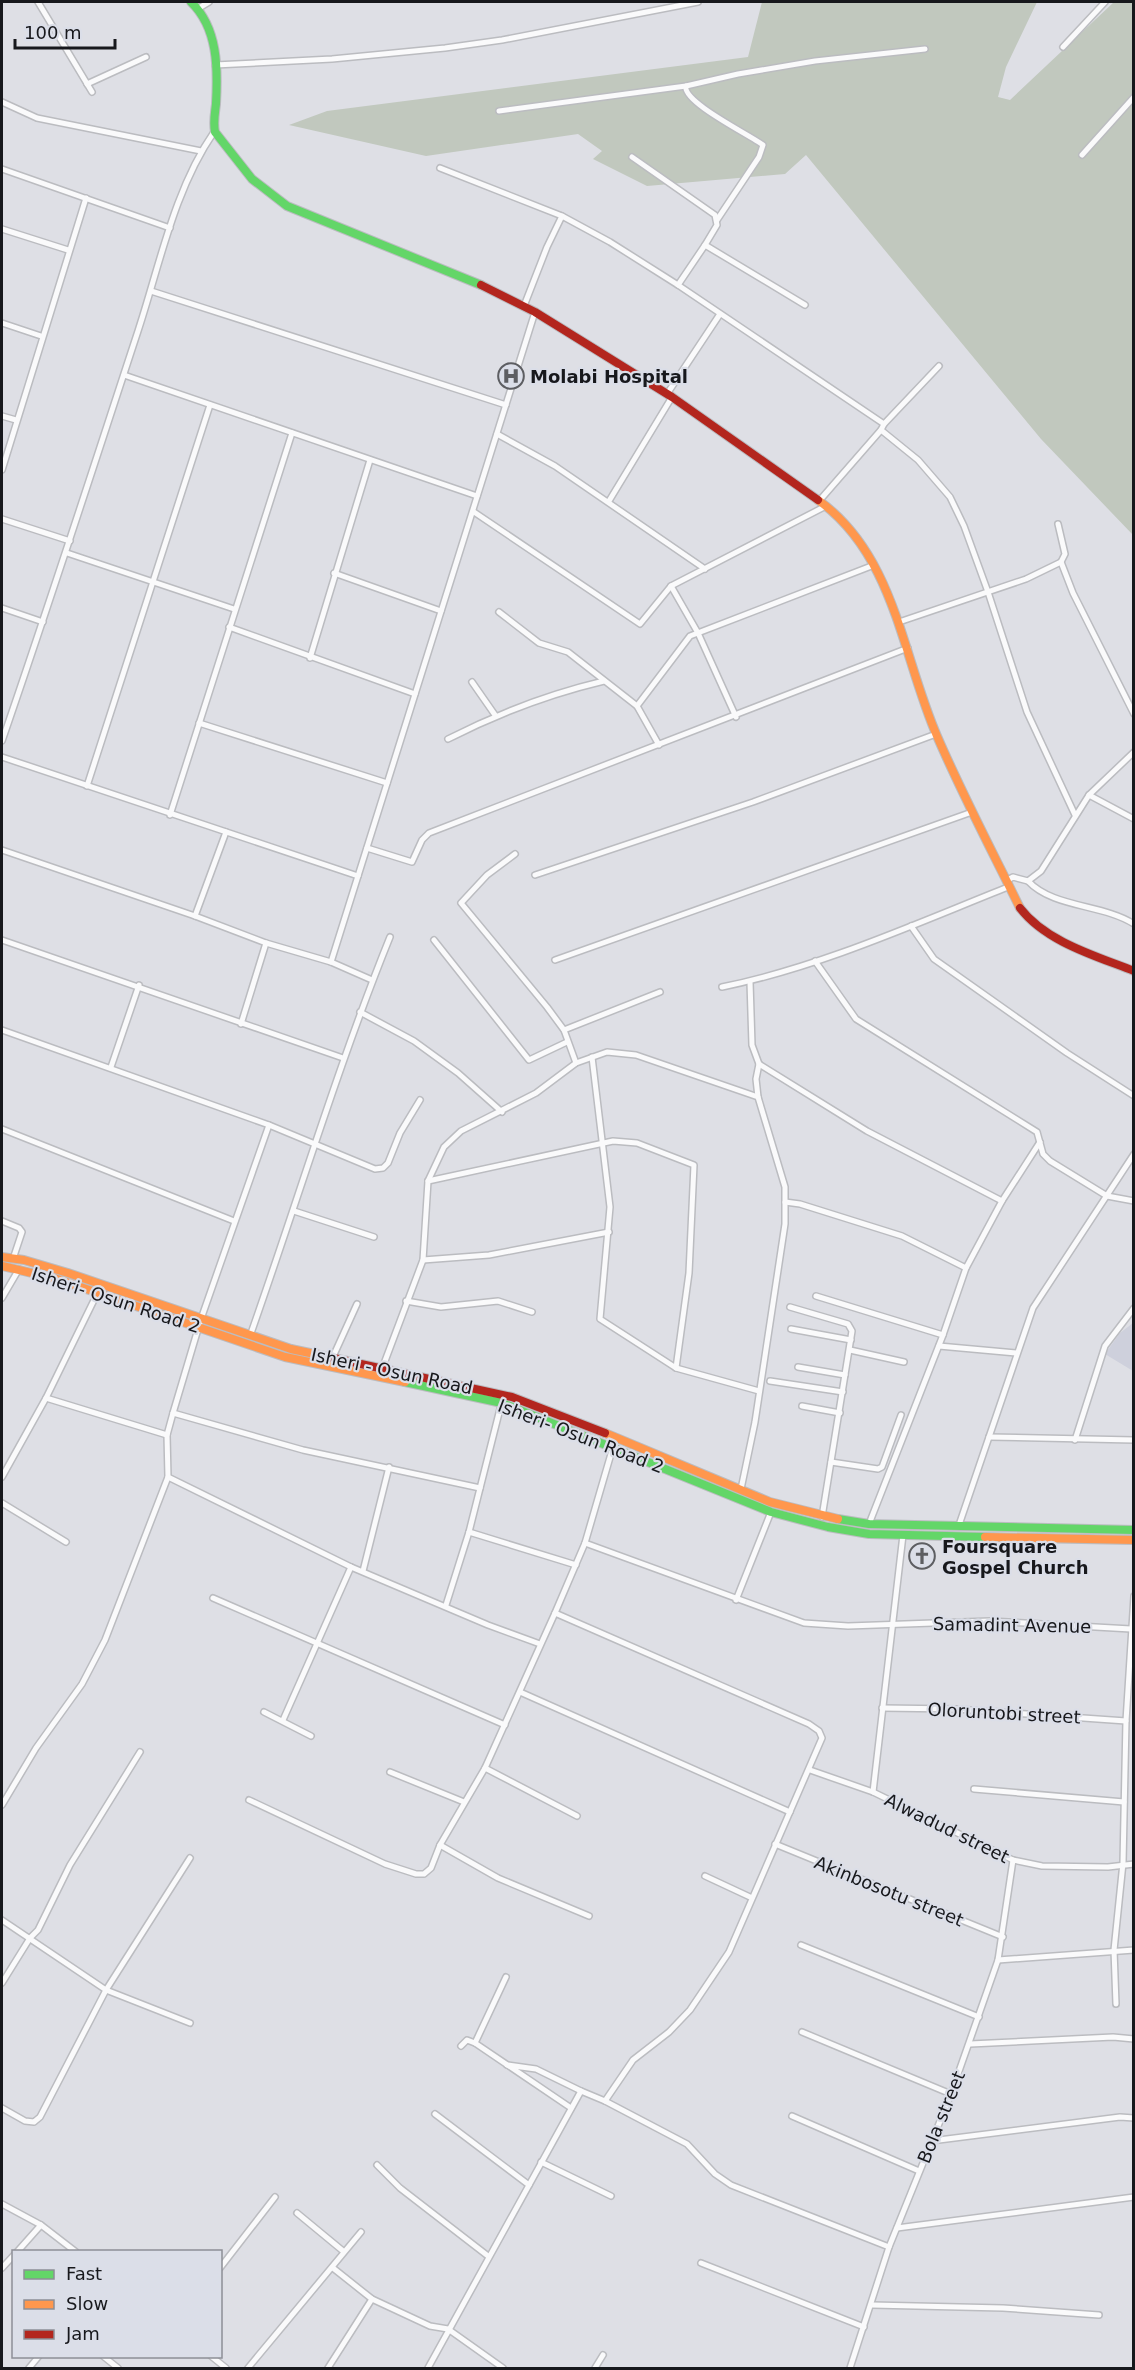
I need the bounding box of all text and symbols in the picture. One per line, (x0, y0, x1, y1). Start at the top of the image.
scale bar (15, 12, 116, 50)
text: 100 m (24, 22, 82, 43)
hospital icon: Molabi Hospital (496, 361, 526, 391)
place label: Molabi Hospital (530, 366, 688, 387)
street label: Isheri- Osun Road 2 (29, 1263, 203, 1337)
street label: Isheri - Osun Road (309, 1344, 475, 1398)
street label: Isheri- Osun Road 2 (495, 1395, 667, 1477)
place label: Foursquare Gospel Church (942, 1536, 1089, 1578)
church icon: Foursquare Gospel Church (907, 1541, 937, 1571)
street label: Samadint Avenue (933, 1613, 1091, 1637)
street label: Oloruntobi street (927, 1699, 1081, 1727)
street label: Alwadud street (881, 1789, 1013, 1867)
street label: Akinbosotu street (811, 1852, 967, 1930)
street label: Bola street (913, 2068, 969, 2166)
legend (12, 2250, 222, 2358)
text: Fast (66, 2263, 102, 2284)
text: Slow (66, 2293, 108, 2314)
text: Jam (65, 2323, 100, 2344)

